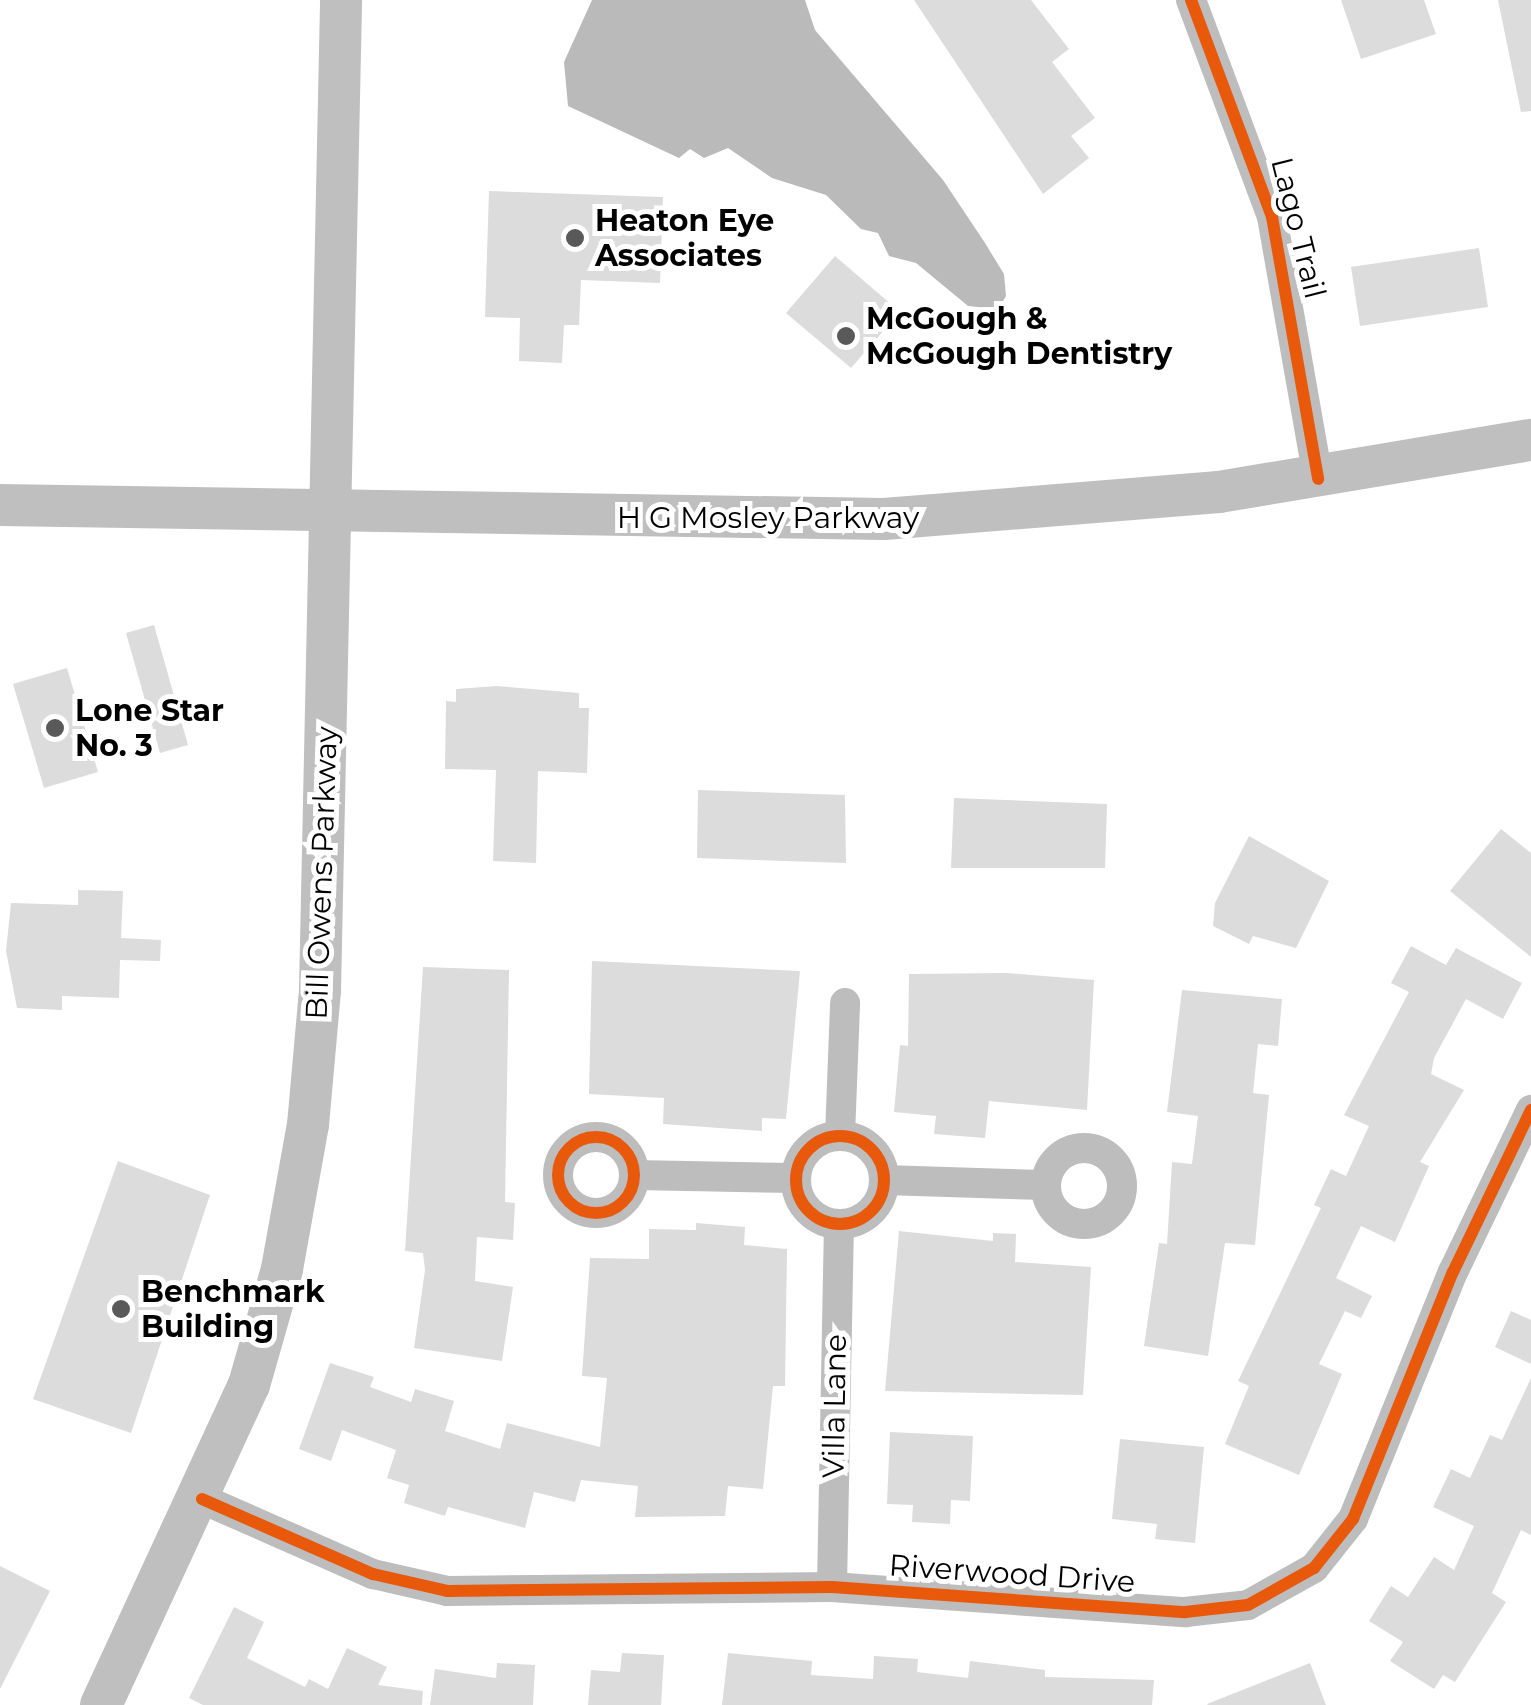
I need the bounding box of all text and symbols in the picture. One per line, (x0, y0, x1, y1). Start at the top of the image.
street label: Lago Trail (1263, 154, 1333, 302)
place label: Heaton Eye Associates (595, 203, 774, 274)
marker: Heaton Eye Associates (564, 227, 586, 249)
place label: McGough & McGough Dentistry (866, 301, 1172, 372)
marker: McGough & McGough Dentistry (835, 325, 857, 347)
street label: H G Mosley Parkway (617, 500, 919, 536)
place label: Lone Star No. 3 (75, 693, 224, 764)
marker: Lone Star No. 3 (44, 717, 66, 739)
street label: Bill Owens Parkway (299, 726, 345, 1020)
place label: Benchmark Building (141, 1274, 325, 1344)
marker: Benchmark Building (110, 1298, 132, 1320)
street label: Villa Lane (816, 1334, 854, 1478)
street label: Riverwood Drive (888, 1547, 1136, 1601)

